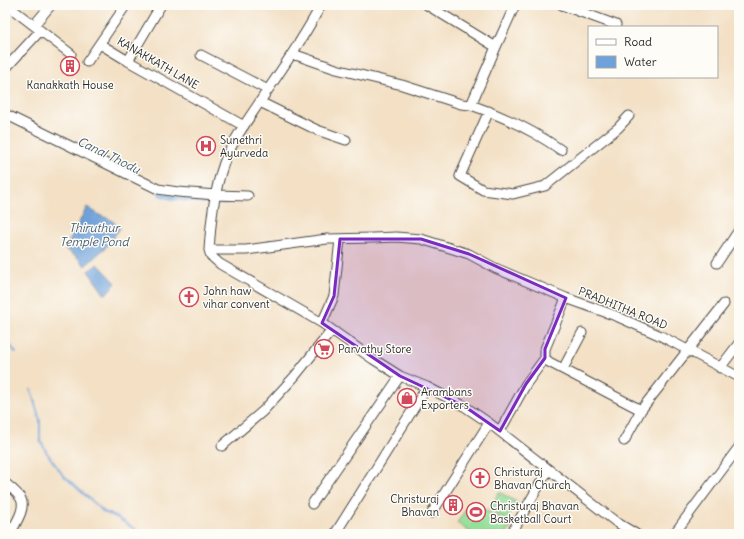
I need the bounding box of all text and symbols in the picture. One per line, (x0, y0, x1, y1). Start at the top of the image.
legend (588, 26, 718, 78)
street label: KANAKKATH LANE (115, 34, 201, 92)
text: Road (624, 34, 652, 49)
text: Water (624, 54, 657, 69)
building icon: Kanakkath House (59, 55, 81, 77)
place label: Kanakkath House (26, 78, 114, 92)
water label: Canal Thodu (75, 133, 144, 177)
place label: Sunethri Ayurveda (220, 133, 268, 160)
hospital icon: Sunethri Ayurveda (195, 135, 217, 157)
water label: Thiruthur Temple Pond (60, 220, 130, 249)
place label: John haw vihar convent (203, 284, 270, 311)
street label: PRADHITHA ROAD (576, 284, 670, 332)
church icon: John haw vihar convent (178, 286, 200, 308)
supermarket icon: Parvathy Store (313, 338, 335, 360)
place label: Parvathy Store (338, 342, 412, 356)
place label: Arambans Exporters (421, 385, 472, 412)
shop icon: Arambans Exporters (396, 387, 418, 409)
place label: Christuraj Bhavan Church (494, 465, 571, 492)
church icon: Christuraj Bhavan Church (469, 467, 491, 489)
place label: Christuraj Bhavan (390, 492, 439, 519)
building icon: Christuraj Bhavan (442, 494, 464, 516)
place label: Christuraj Bhavan Basketball Court (490, 499, 579, 526)
sports icon: Christuraj Bhavan Basketball Court (465, 501, 487, 523)

